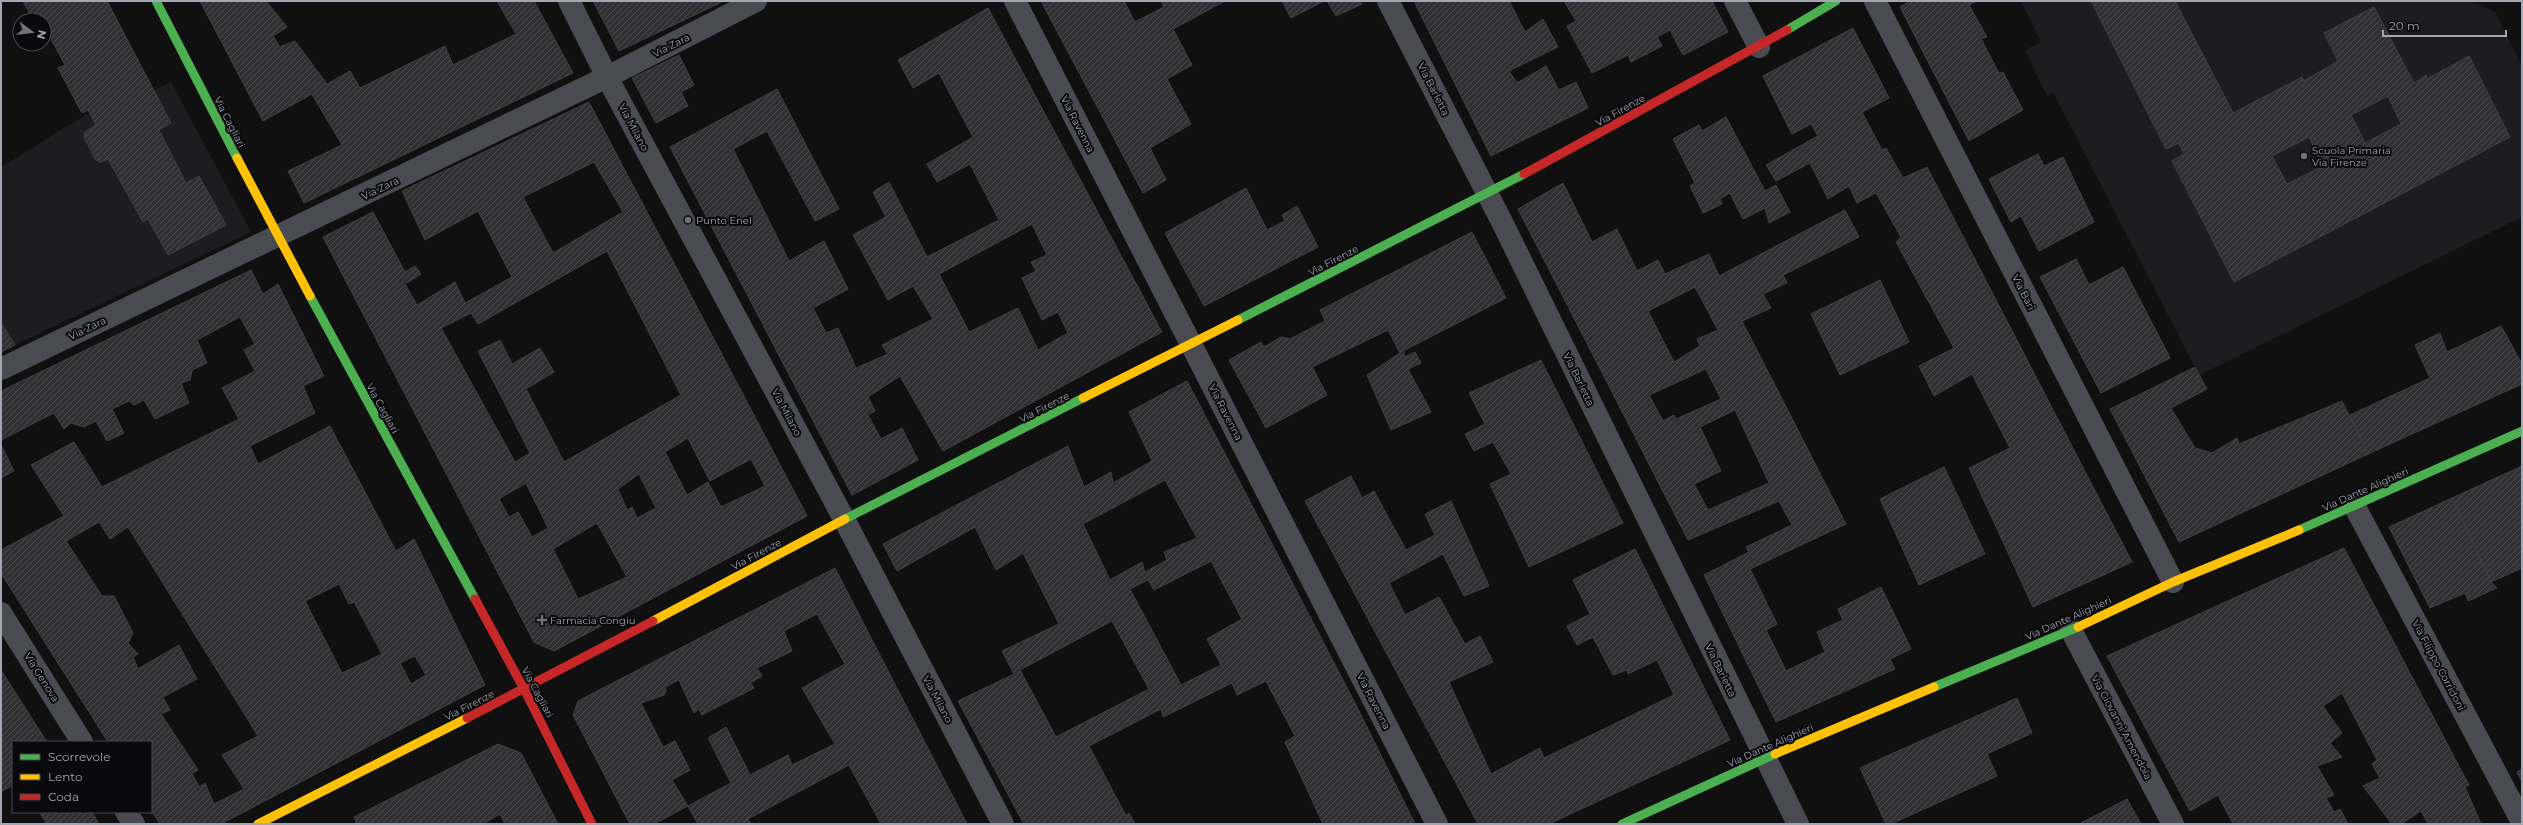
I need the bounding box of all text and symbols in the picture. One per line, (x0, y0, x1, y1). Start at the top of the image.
north arrow (12, 12, 52, 52)
scale bar (2383, 12, 2506, 38)
text: 20 m (2389, 18, 2420, 33)
text: N (34, 28, 50, 41)
street label: Via Zara (650, 31, 692, 60)
street label: Via Barletta (1415, 61, 1452, 118)
street label: Via Firenze (1593, 91, 1647, 129)
street label: Via Cagliari (211, 94, 248, 150)
street label: Via Ravenna (1058, 94, 1097, 155)
street label: Via Milano (616, 101, 651, 153)
place label: Scuola Primaria Via Firenze (2312, 144, 2391, 169)
marker: Scuola Primaria Via Firenze (2299, 151, 2309, 161)
street label: Via Zara (359, 174, 401, 203)
place label: Punto Enel (696, 214, 752, 227)
marker: Punto Enel (683, 215, 693, 225)
street label: Via Firenze (1306, 242, 1361, 279)
street label: Via Bari (2009, 272, 2038, 312)
street label: Via Zara (66, 314, 108, 343)
street label: Via Barletta (1560, 350, 1597, 408)
street label: Via Cagliari (363, 381, 402, 436)
street label: Via Ravenna (1206, 382, 1245, 443)
street label: Via Milano (769, 386, 804, 438)
street label: Via Firenze (1017, 389, 1072, 426)
street label: Via Dante Alighieri (2320, 465, 2410, 514)
street label: Via Firenze (729, 536, 783, 573)
street label: Via Dante Alighieri (2023, 594, 2113, 643)
place label: Farmacia Congiu (550, 614, 635, 627)
marker: Farmacia Congiu (537, 615, 547, 625)
street label: Via Filippo Corridoni (2409, 618, 2468, 713)
street label: Via Barletta (1702, 641, 1739, 699)
street label: Via Genova (21, 650, 62, 704)
street label: Via Cagliari (519, 665, 556, 720)
street label: Via Ravenna (1354, 671, 1393, 732)
street label: Via Milano (920, 673, 955, 725)
street label: Via Giovanni Amendola (2088, 673, 2155, 782)
street label: Via Firenze (442, 687, 497, 724)
street label: Via Dante Alighieri (1725, 721, 1815, 770)
legend (12, 741, 152, 813)
text: Scorrevole (48, 749, 110, 764)
text: Lento (48, 769, 83, 784)
text: Coda (48, 789, 79, 804)

